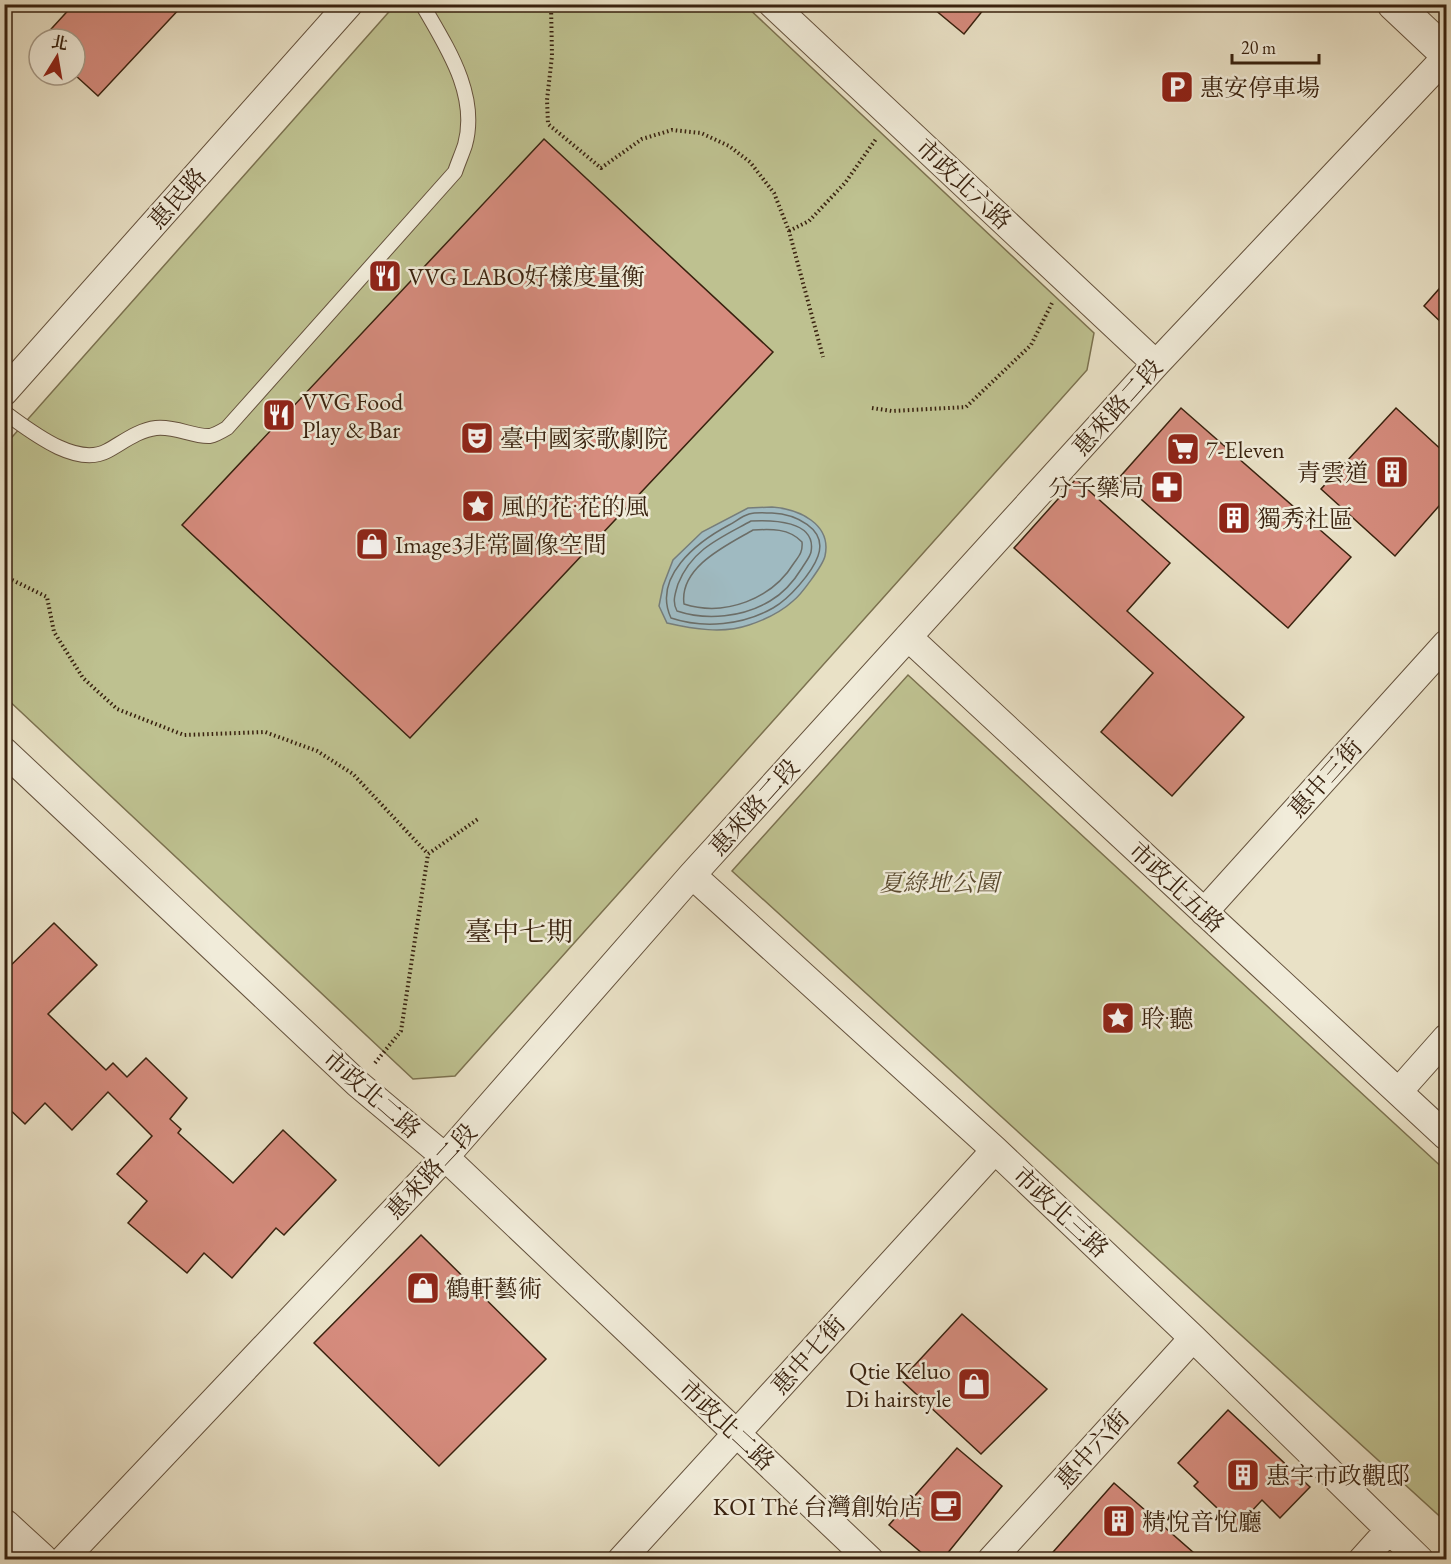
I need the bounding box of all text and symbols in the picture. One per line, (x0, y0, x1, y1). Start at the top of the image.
north arrow (27, 27, 87, 87)
scale bar (1232, 27, 1319, 65)
text: 北 (50, 31, 70, 55)
text: 20 m (1241, 36, 1276, 59)
parking icon: 惠安停車場 (1159, 69, 1195, 105)
place label: 惠安停車場 (1200, 72, 1320, 103)
street label: 市政北六路 (910, 132, 1018, 236)
street label: 惠民路 (141, 161, 213, 235)
restaurant icon: VVG LABO好樣度量衡 (367, 258, 403, 294)
place label: VVG LABO好樣度量衡 (408, 261, 645, 292)
street label: 惠來路二段 (1065, 352, 1169, 462)
place label: VVG Food Play & Bar (302, 386, 404, 445)
restaurant icon: VVG Food Play & Bar (261, 397, 297, 433)
theatre icon: 臺中國家歌劇院 (459, 420, 495, 456)
place label: 臺中國家歌劇院 (500, 423, 668, 454)
supermarket icon: 7-Eleven (1165, 431, 1201, 467)
place label: 7-Eleven (1206, 434, 1285, 465)
building icon: 青雲道 (1374, 454, 1410, 490)
place label: 青雲道 (1297, 457, 1369, 488)
pharmacy icon: 分子藥局 (1149, 469, 1185, 505)
place label: 分子藥局 (1048, 472, 1144, 503)
place icon: 風的花‧花的風 (460, 488, 496, 524)
place label: 風的花‧花的風 (501, 491, 649, 522)
building icon: 獨秀社區 (1216, 500, 1252, 536)
place label: 獨秀社區 (1257, 503, 1353, 534)
shop icon: Image3非常圖像空間 (354, 526, 390, 562)
place label: Image3非常圖像空間 (395, 529, 607, 560)
street label: 惠中三街 (1281, 732, 1369, 824)
street label: 惠來路二段 (702, 752, 806, 862)
street label: 市政北五路 (1123, 835, 1231, 939)
park label: 夏綠地公園 (879, 867, 1003, 898)
district label: 臺中七期 (465, 914, 573, 949)
place icon: 聆‧聽 (1100, 1000, 1136, 1036)
place label: 聆‧聽 (1141, 1003, 1193, 1034)
street label: 市政北二路 (317, 1043, 427, 1145)
street label: 惠來路二段 (379, 1117, 483, 1225)
street label: 市政北三路 (1007, 1160, 1115, 1264)
shop icon: 鶴軒藝術 (405, 1270, 441, 1306)
place label: 鶴軒藝術 (446, 1273, 542, 1304)
street label: 惠中七街 (764, 1309, 852, 1401)
place label: Qtie Keluo Di hairstyle (845, 1355, 951, 1414)
shop icon: Qtie Keluo Di hairstyle (956, 1366, 992, 1402)
street label: 市政北二路 (673, 1373, 781, 1477)
street label: 惠中六街 (1048, 1403, 1136, 1495)
building icon: 惠宇市政觀邸 (1225, 1457, 1261, 1493)
place label: 惠宇市政觀邸 (1266, 1460, 1410, 1491)
cafe icon: KOI Thé 台灣創始店 (928, 1488, 964, 1524)
place label: KOI Thé 台灣創始店 (713, 1491, 923, 1522)
building icon: 精悅音悅廳 (1101, 1503, 1137, 1539)
place label: 精悅音悅廳 (1142, 1506, 1262, 1537)

